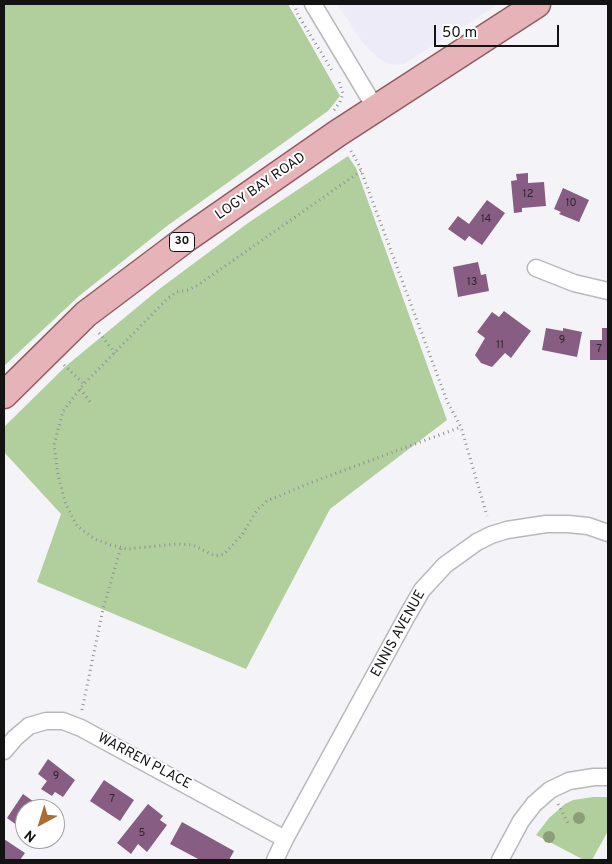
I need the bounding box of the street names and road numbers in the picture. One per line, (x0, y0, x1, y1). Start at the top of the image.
street label: LOGY BAY ROAD (213, 150, 309, 224)
road number: 30 (170, 232, 194, 252)
street label: ENNIS AVENUE (368, 588, 430, 680)
street label: WARREN PLACE (94, 730, 194, 794)

